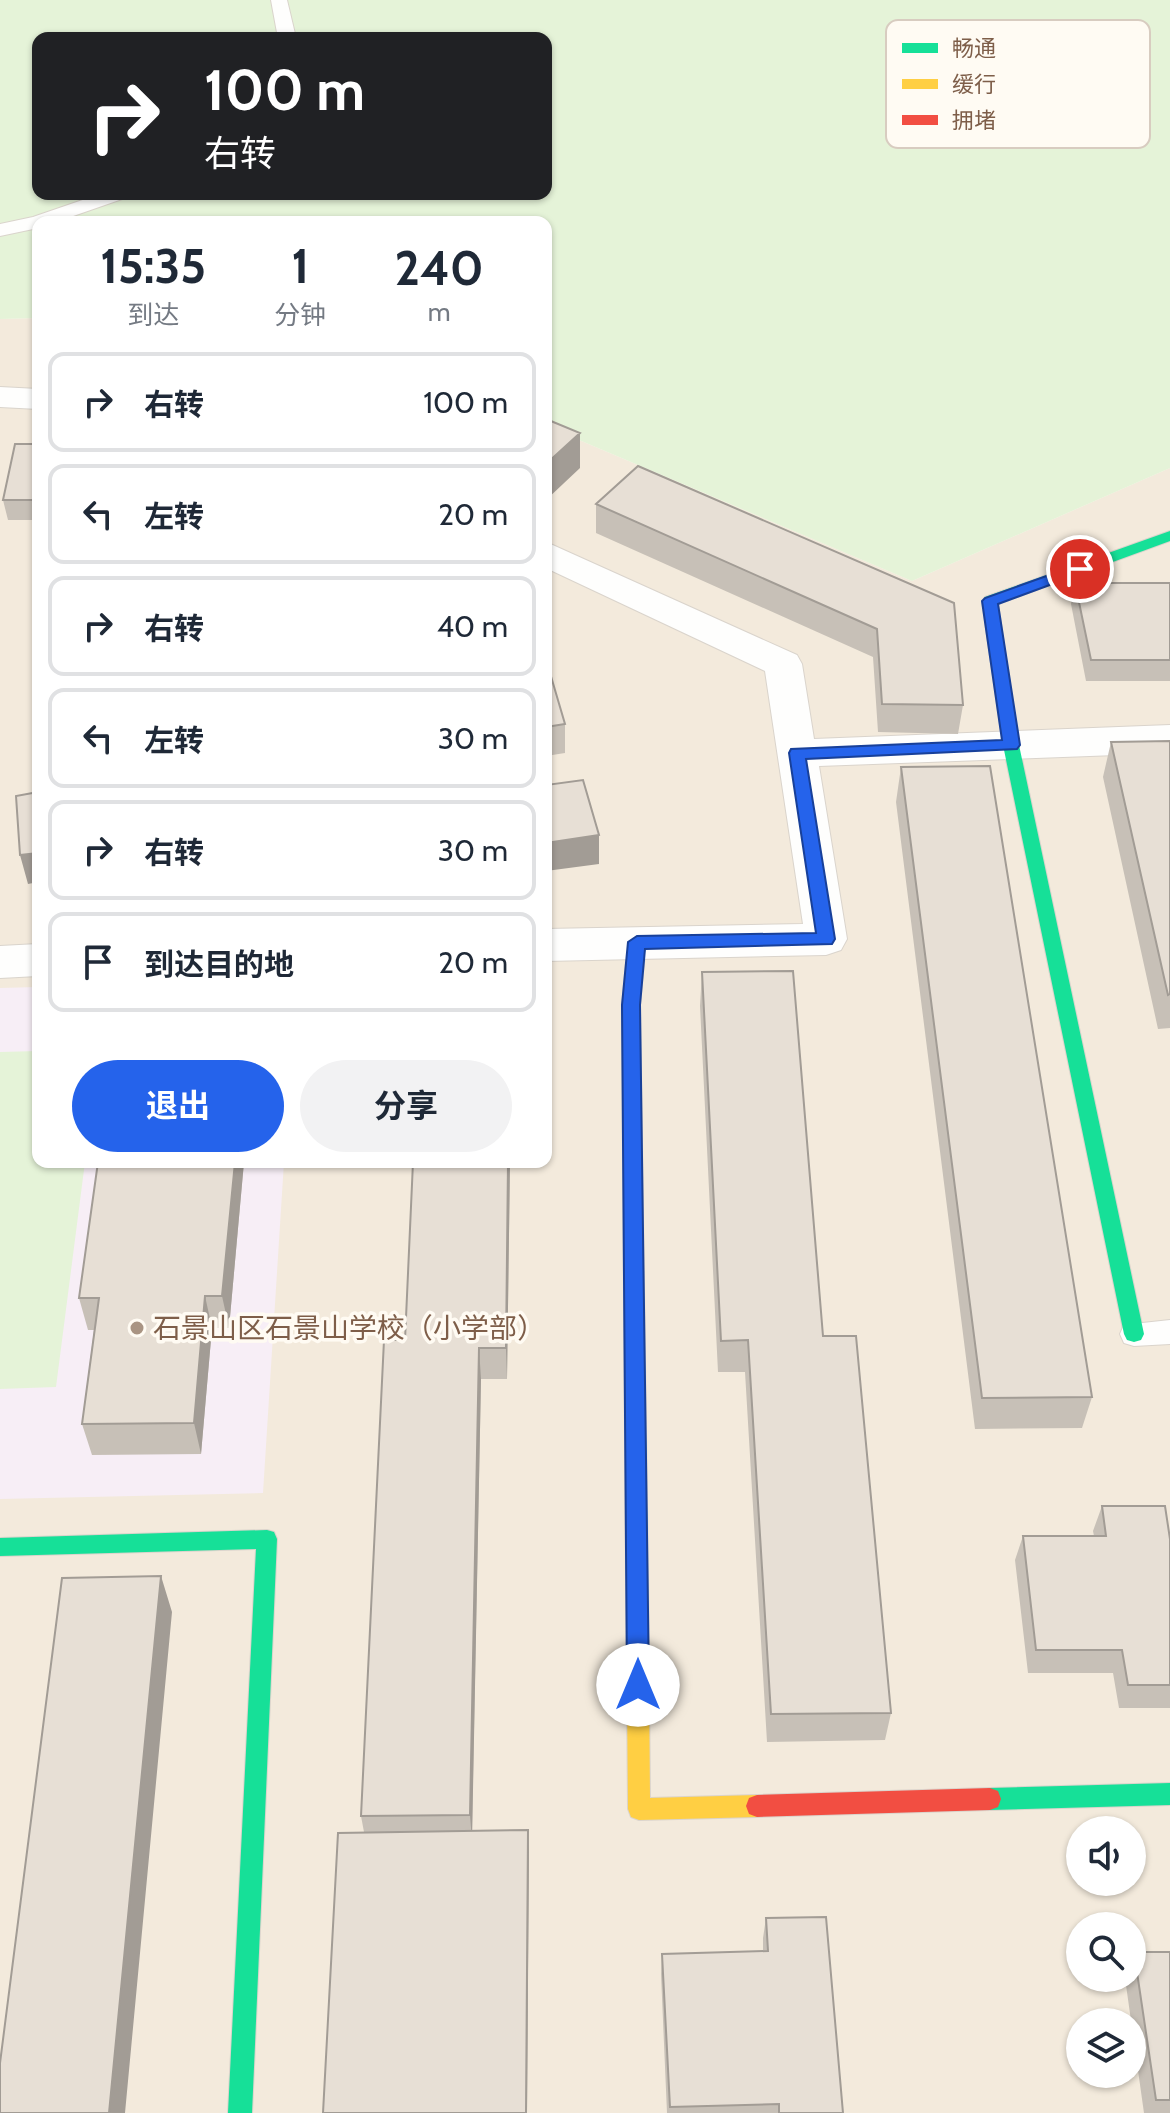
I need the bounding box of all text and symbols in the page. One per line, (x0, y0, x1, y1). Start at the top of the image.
legend (886, 20, 1150, 148)
text: 畅通 (952, 35, 996, 62)
text: 100 m (204, 56, 365, 124)
icon: right (72, 64, 176, 168)
text: 缓行 (952, 71, 996, 98)
text: 拥堵 (952, 107, 996, 134)
text: 右转 (204, 131, 276, 175)
text: 15:35 (100, 237, 206, 295)
text: 1 (291, 237, 309, 295)
text: 240 (395, 239, 484, 297)
text: m (428, 296, 451, 328)
text: 到达 (127, 299, 179, 331)
text: 分钟 (274, 299, 326, 331)
icon: right (76, 380, 120, 424)
text: 100 m (423, 384, 508, 421)
text: 右转 (144, 386, 204, 423)
icon: left (76, 492, 120, 536)
text: 20 m (438, 496, 508, 533)
text: 左转 (144, 498, 204, 535)
pin (1046, 535, 1114, 603)
icon: arrive (1058, 547, 1102, 591)
icon: right (76, 604, 120, 648)
text: 40 m (437, 608, 508, 645)
text: 右转 (144, 610, 204, 647)
icon: left (76, 716, 120, 760)
text: 30 m (438, 720, 508, 757)
text: 左转 (144, 722, 204, 759)
icon: right (76, 828, 120, 872)
text: 30 m (438, 832, 508, 869)
text: 右转 (144, 834, 204, 871)
icon: arrive (76, 940, 120, 984)
text: 20 m (438, 944, 508, 981)
text: 到达目的地 (144, 946, 294, 983)
button: 退出 (72, 1060, 284, 1152)
button: 分享 (300, 1060, 512, 1152)
place label: 石景山区石景山学校（小学部） (153, 1311, 545, 1345)
marker: 石景山区石景山学校（小学部） (128, 1319, 146, 1337)
position arrow (596, 1643, 680, 1727)
map controls (1066, 1816, 1146, 2088)
button: sound (1066, 1816, 1146, 1896)
button: search (1066, 1912, 1146, 1992)
button: layers (1066, 2008, 1146, 2088)

